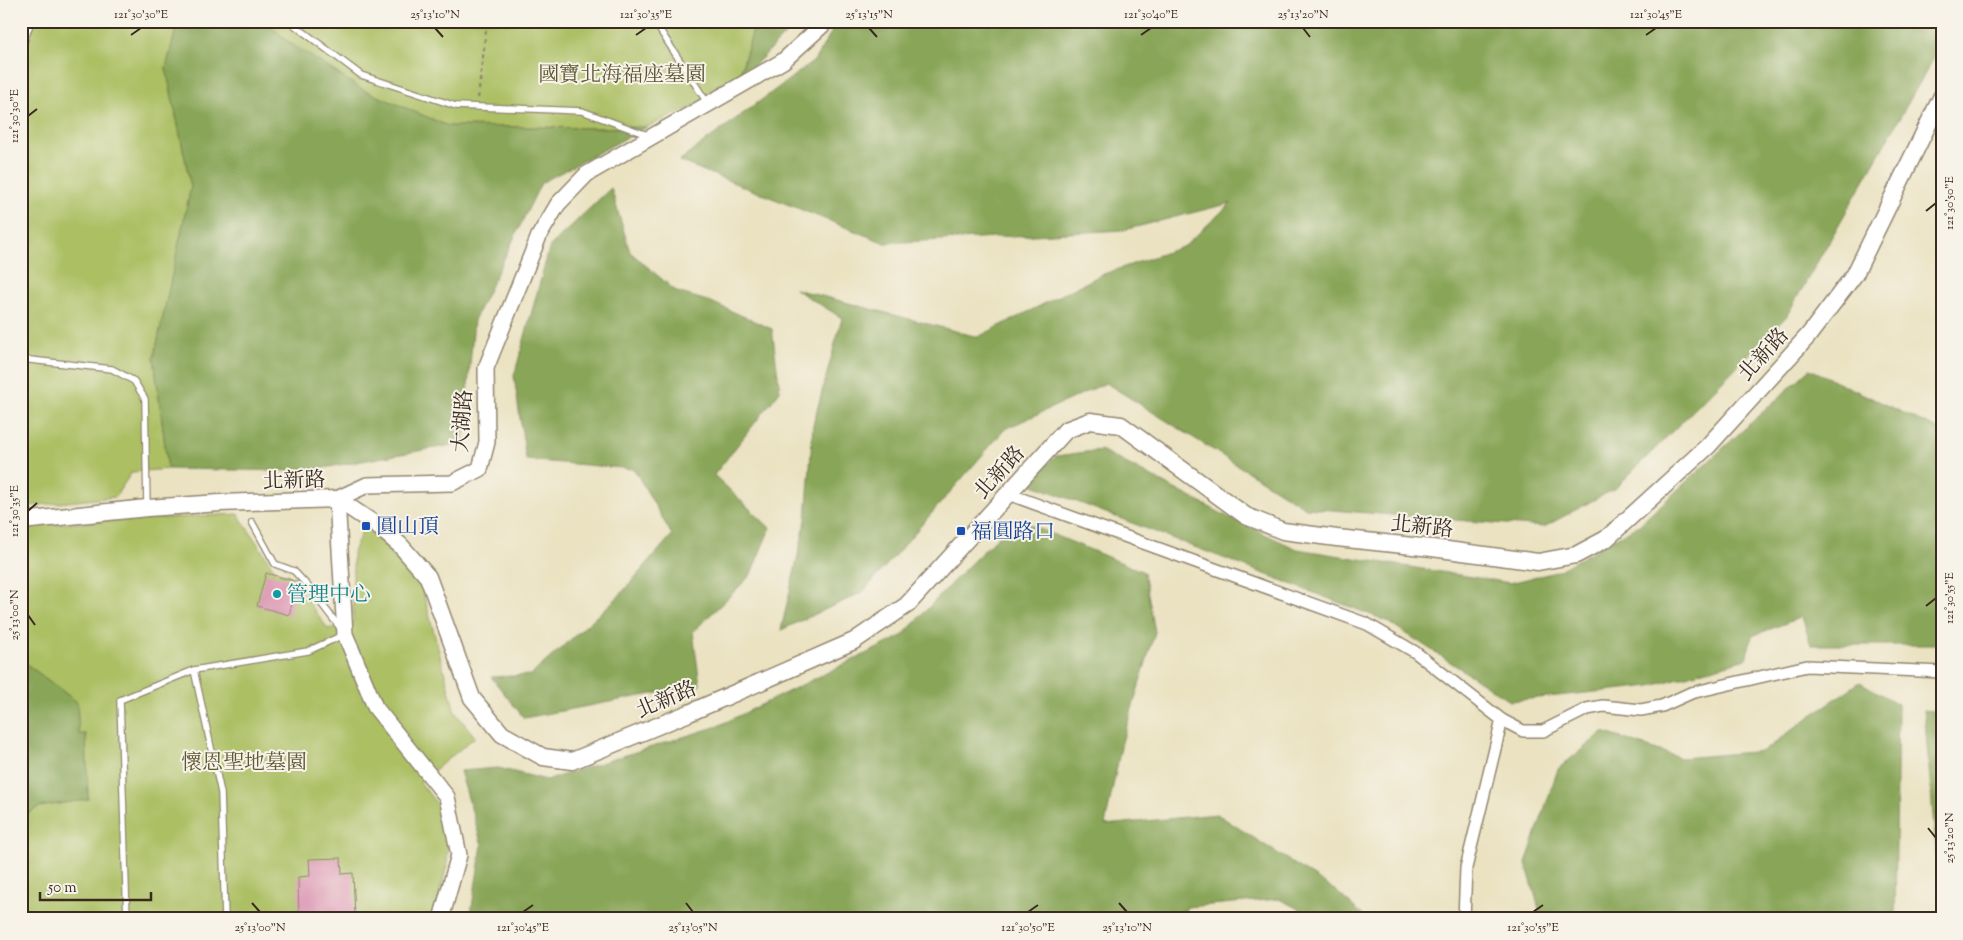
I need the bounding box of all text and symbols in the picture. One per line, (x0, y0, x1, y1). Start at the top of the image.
text: 121°30'30"E (114, 6, 169, 24)
text: 25°13'10"N (410, 6, 460, 24)
text: 121°30'35"E (620, 6, 673, 24)
text: 25°13'15"N (845, 6, 893, 24)
text: 121°30'40"E (1124, 6, 1179, 24)
text: 25°13'20"N (1277, 6, 1329, 24)
text: 121°30'45"E (1630, 6, 1683, 24)
park label: 國寶北海福座墓園 (538, 61, 706, 91)
text: 121°30'30"E (6, 88, 24, 143)
text: 121°30'50"E (1941, 176, 1959, 230)
street label: 北新路 (1732, 322, 1797, 389)
street label: 大湖路 (447, 389, 481, 454)
street label: 北新路 (968, 440, 1033, 507)
street label: 北新路 (262, 466, 326, 498)
text: 121°30'35"E (6, 484, 24, 537)
street label: 北新路 (1389, 510, 1455, 546)
place label: 圓山頂 (376, 513, 439, 543)
place label: 福圓路口 (971, 518, 1055, 548)
marker: 圓山頂 (360, 520, 372, 532)
marker: 福圓路口 (955, 525, 967, 537)
text: 121°30'55"E (1941, 572, 1959, 624)
place label: 管理中心 (287, 581, 371, 611)
marker: 管理中心 (271, 588, 283, 600)
text: 25°13'00"N (6, 589, 24, 641)
street label: 北新路 (632, 675, 702, 727)
park label: 懷恩聖地墓園 (181, 749, 307, 779)
text: 25°13'20"N (1941, 812, 1959, 864)
scale bar (40, 870, 151, 902)
text: 50 m (47, 878, 77, 899)
text: 25°13'00"N (234, 919, 286, 937)
text: 121°30'45"E (497, 919, 550, 937)
text: 25°13'05"N (668, 919, 718, 937)
text: 121°30'50"E (1001, 919, 1055, 937)
text: 25°13'10"N (1102, 919, 1152, 937)
text: 121°30'55"E (1507, 919, 1559, 937)

